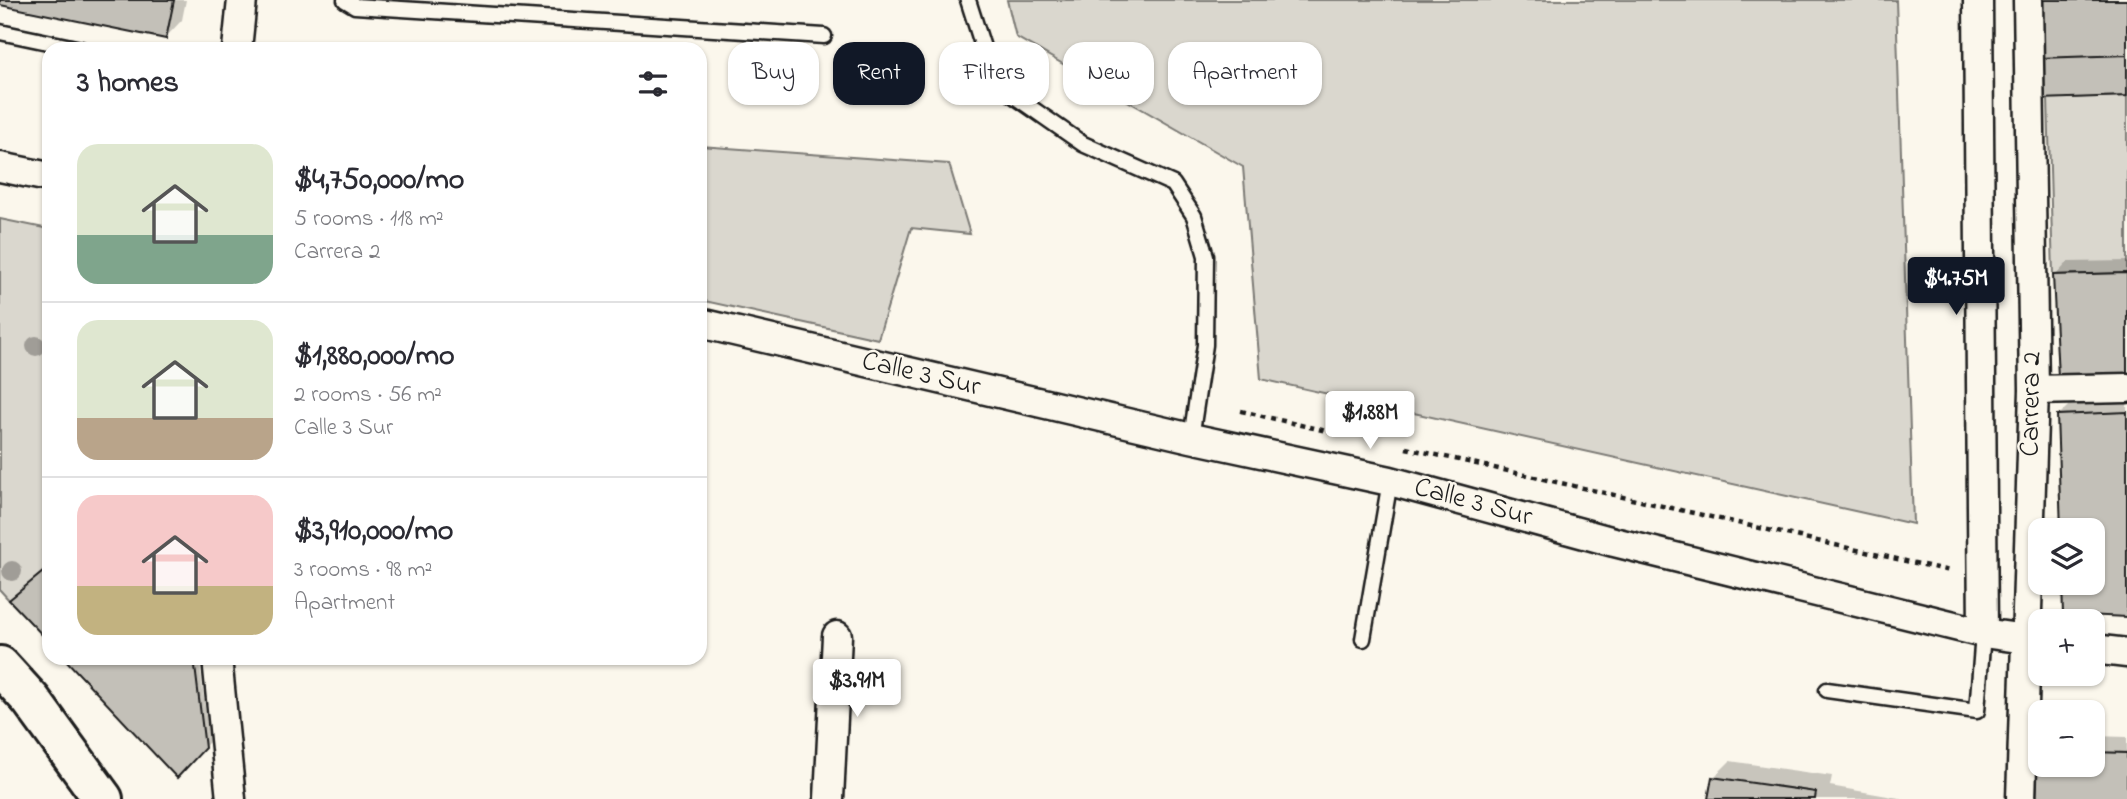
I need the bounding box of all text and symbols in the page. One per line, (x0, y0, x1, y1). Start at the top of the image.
chip: Buy (728, 42, 819, 105)
chip: Rent (833, 42, 925, 105)
chip: Filters (939, 42, 1049, 105)
chip: New (1063, 42, 1154, 105)
chip: Apartment (1168, 42, 1322, 105)
text: 3 homes (77, 62, 179, 106)
icon: filters (634, 65, 672, 103)
text: $4,750,000/mo (294, 159, 464, 203)
icon: home (133, 172, 217, 256)
text: 5 rooms · 118 m² (294, 203, 444, 236)
text: Carrera 2 (294, 236, 380, 269)
pin: $4.75M (1899, 258, 2013, 317)
text: $4.75M (1924, 263, 1988, 296)
text: $1,880,000/mo (294, 335, 455, 379)
street label: Calle 3 Sur (858, 341, 985, 409)
icon: home (133, 348, 217, 432)
street label: Carrera 2 (2011, 351, 2053, 457)
text: 2 rooms · 56 m² (294, 379, 442, 412)
pin: $1.88M (1313, 392, 1427, 451)
text: $1.88M (1341, 397, 1399, 430)
text: Calle 3 Sur (294, 412, 393, 445)
street label: Calle 3 Sur (1409, 468, 1537, 538)
text: $3,910,000/mo (294, 510, 453, 554)
map controls (2028, 518, 2105, 777)
button: layers (2028, 518, 2105, 595)
icon: home (133, 523, 217, 607)
text: 3 rooms · 98 m² (294, 554, 432, 587)
text: Apartment (294, 587, 395, 620)
button: + (2028, 609, 2105, 686)
pin: $3.91M (800, 660, 914, 719)
text: $3.91M (829, 665, 885, 698)
button: − (2028, 700, 2105, 777)

